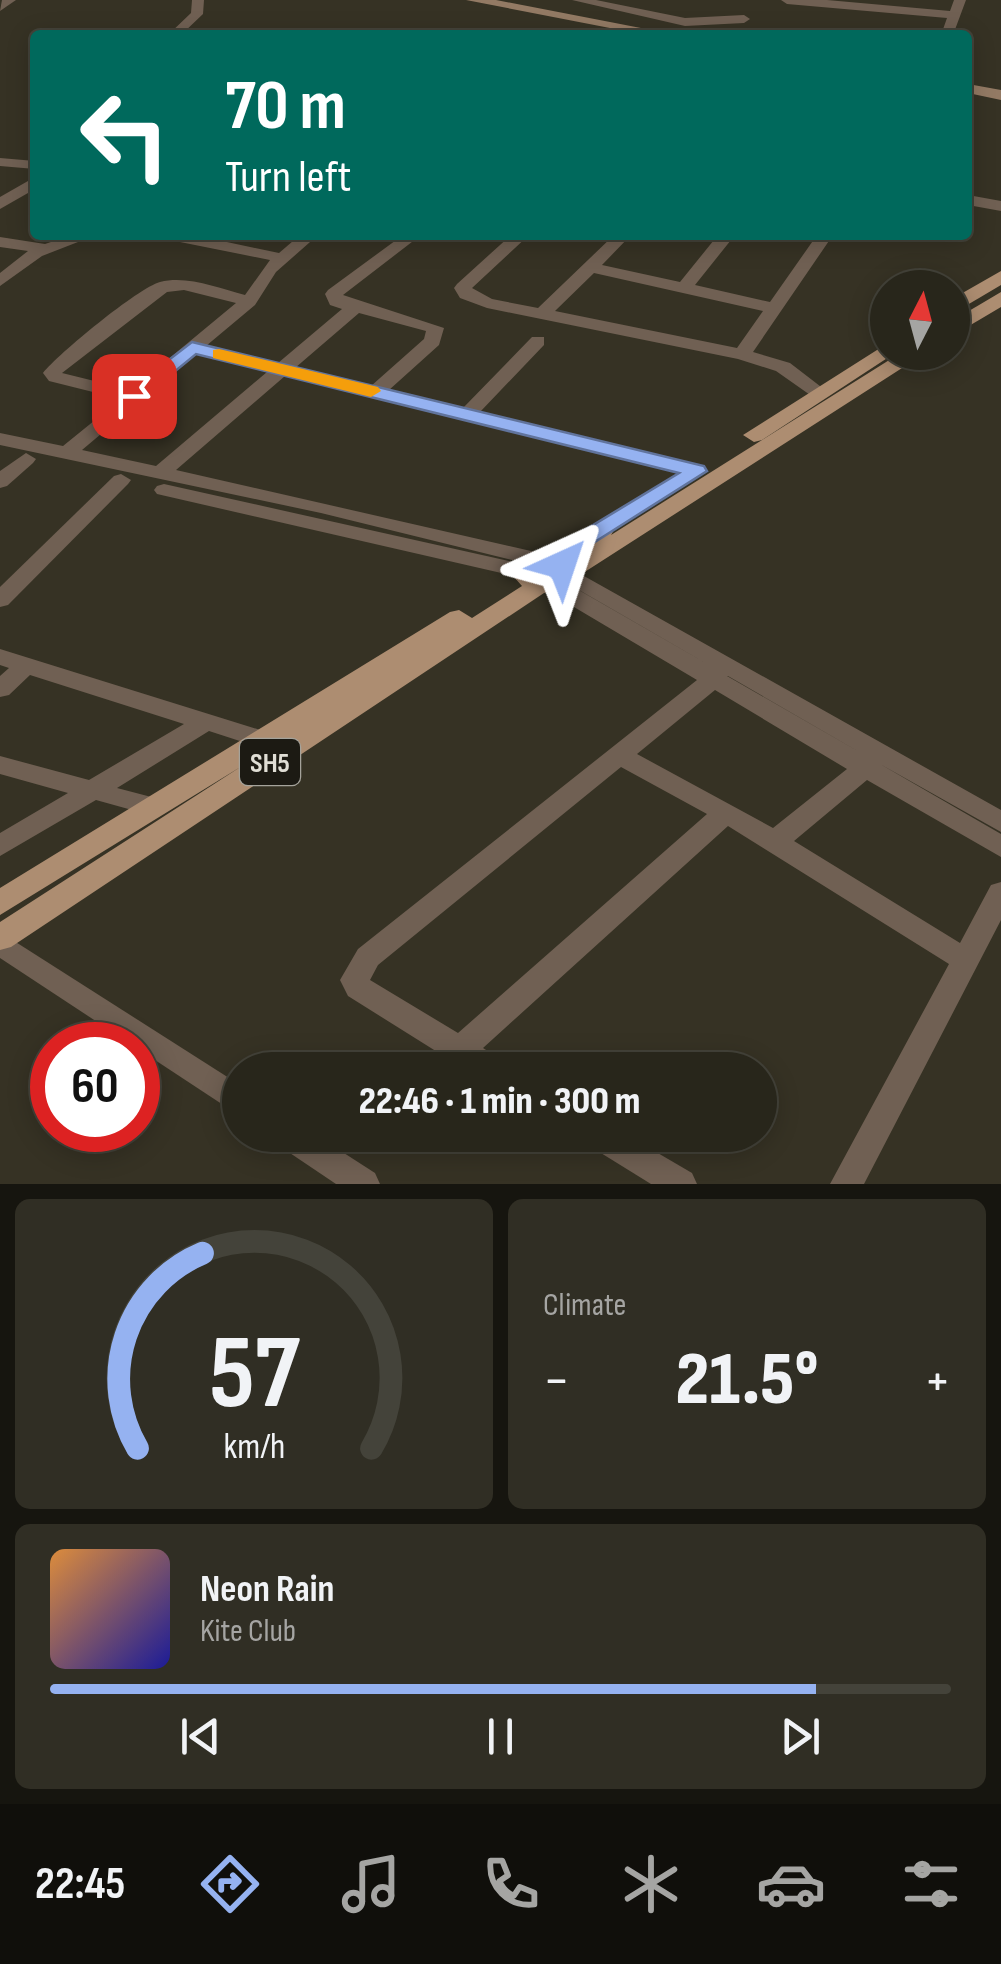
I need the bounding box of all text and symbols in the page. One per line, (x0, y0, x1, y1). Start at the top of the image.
text: 70 m (225, 65, 346, 149)
icon: left (60, 70, 190, 200)
text: Turn left (225, 150, 351, 205)
north arrow (870, 270, 970, 370)
map controls (870, 270, 970, 370)
pin (92, 354, 177, 439)
icon: arrive (107, 369, 162, 424)
position arrow (510, 513, 614, 617)
road number: SH5 (240, 739, 300, 785)
speed limit sign: 60 (30, 1022, 160, 1152)
text: 22:46 · 1 min · 300 m (359, 1079, 640, 1124)
text: Climate (543, 1286, 626, 1325)
text: 57 (209, 1312, 300, 1437)
text: 21.5° (676, 1335, 818, 1426)
text: − (543, 1348, 570, 1415)
text: + (924, 1348, 951, 1415)
text: km/h (223, 1426, 285, 1469)
text: Neon Rain (200, 1567, 334, 1612)
text: Kite Club (200, 1612, 296, 1651)
icon: previous (173, 1709, 228, 1764)
icon: pause (473, 1709, 528, 1764)
icon: next (773, 1709, 828, 1764)
icon: directions (195, 1849, 265, 1919)
icon: music (336, 1849, 406, 1919)
icon: phone (476, 1849, 546, 1919)
icon: climate (616, 1849, 686, 1919)
icon: car (756, 1849, 826, 1919)
icon: filters (896, 1849, 966, 1919)
text: 22:45 (35, 1857, 125, 1912)

